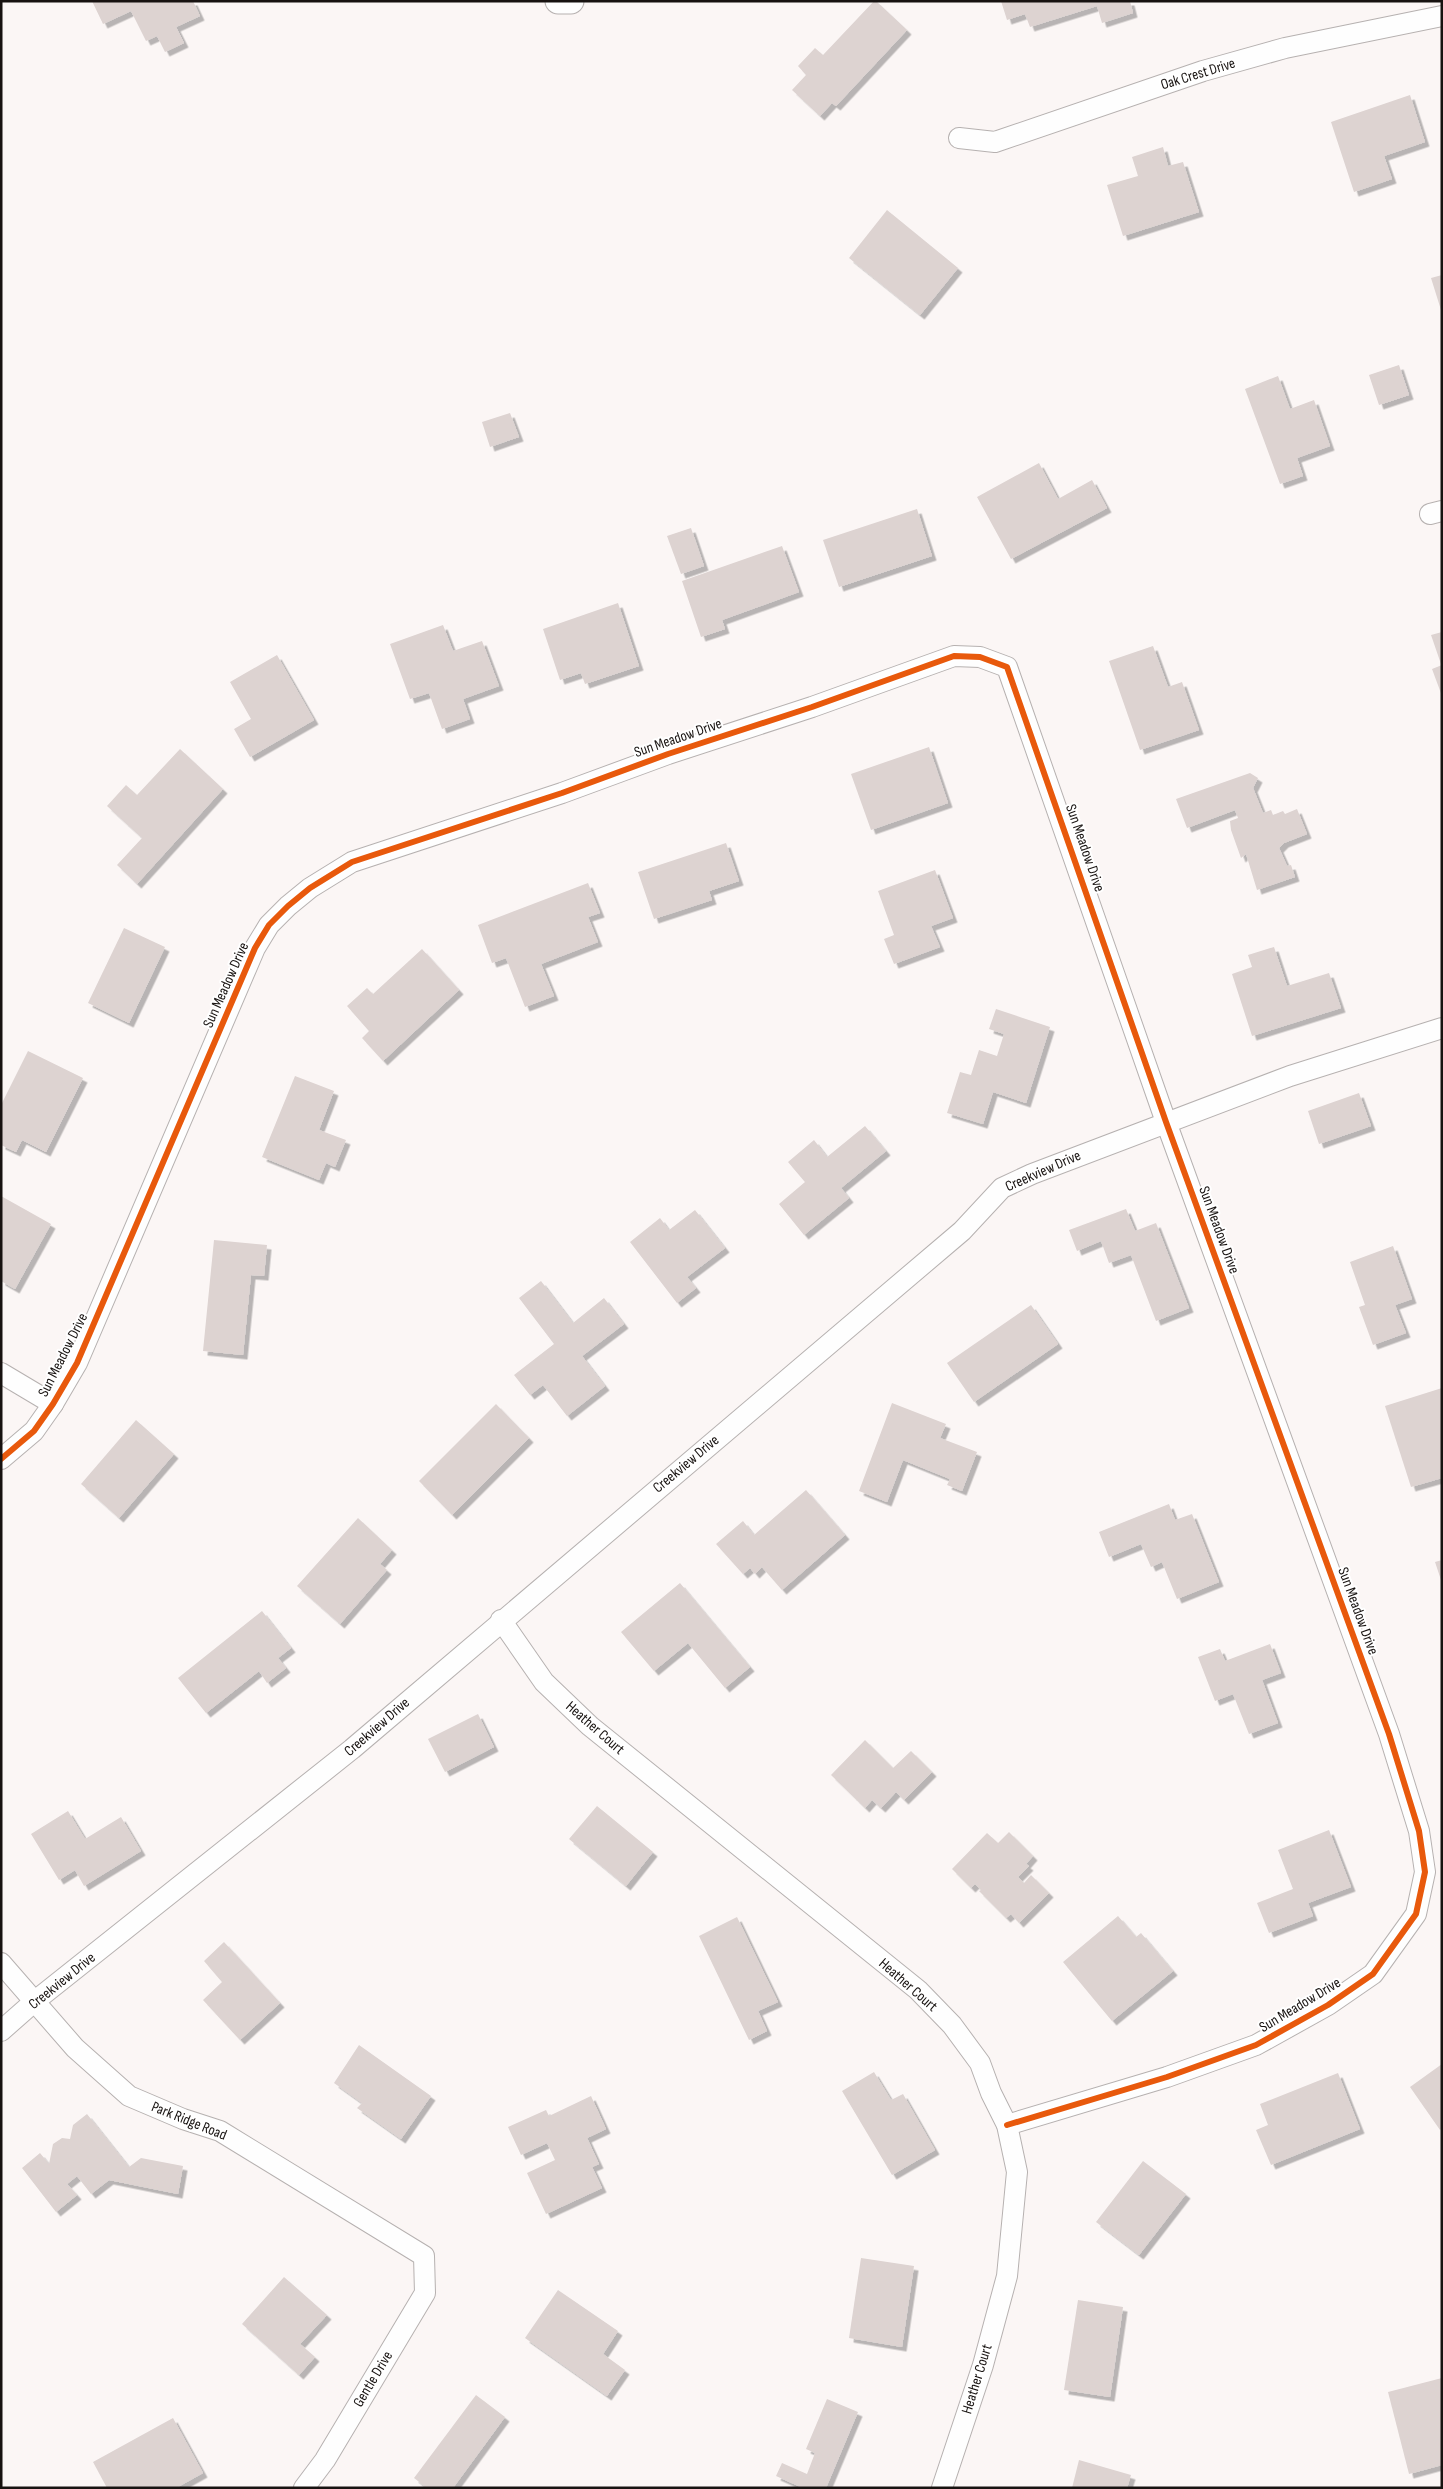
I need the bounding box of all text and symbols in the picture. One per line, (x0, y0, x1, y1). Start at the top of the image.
street label: Oak Crest Drive (1158, 54, 1238, 94)
street label: Sun Meadow Drive (632, 714, 724, 762)
street label: Sun Meadow Drive (1061, 802, 1109, 894)
street label: Sun Meadow Drive (199, 939, 253, 1031)
street label: Creekview Drive (1002, 1146, 1084, 1196)
street label: Sun Meadow Drive (1194, 1184, 1244, 1276)
street label: Sun Meadow Drive (34, 1310, 92, 1400)
street label: Creekview Drive (649, 1431, 723, 1497)
street label: Sun Meadow Drive (1333, 1565, 1383, 1657)
street label: Creekview Drive (340, 1693, 414, 1761)
street label: Heather Court (562, 1697, 629, 1759)
street label: Creekview Drive (25, 1948, 99, 2014)
street label: Heather Court (875, 1954, 942, 2016)
street label: Sun Meadow Drive (1256, 1973, 1344, 2037)
street label: Park Ridge Road (149, 2097, 229, 2145)
street label: Heather Court (957, 2341, 997, 2416)
street label: Gentle Drive (349, 2348, 397, 2410)

